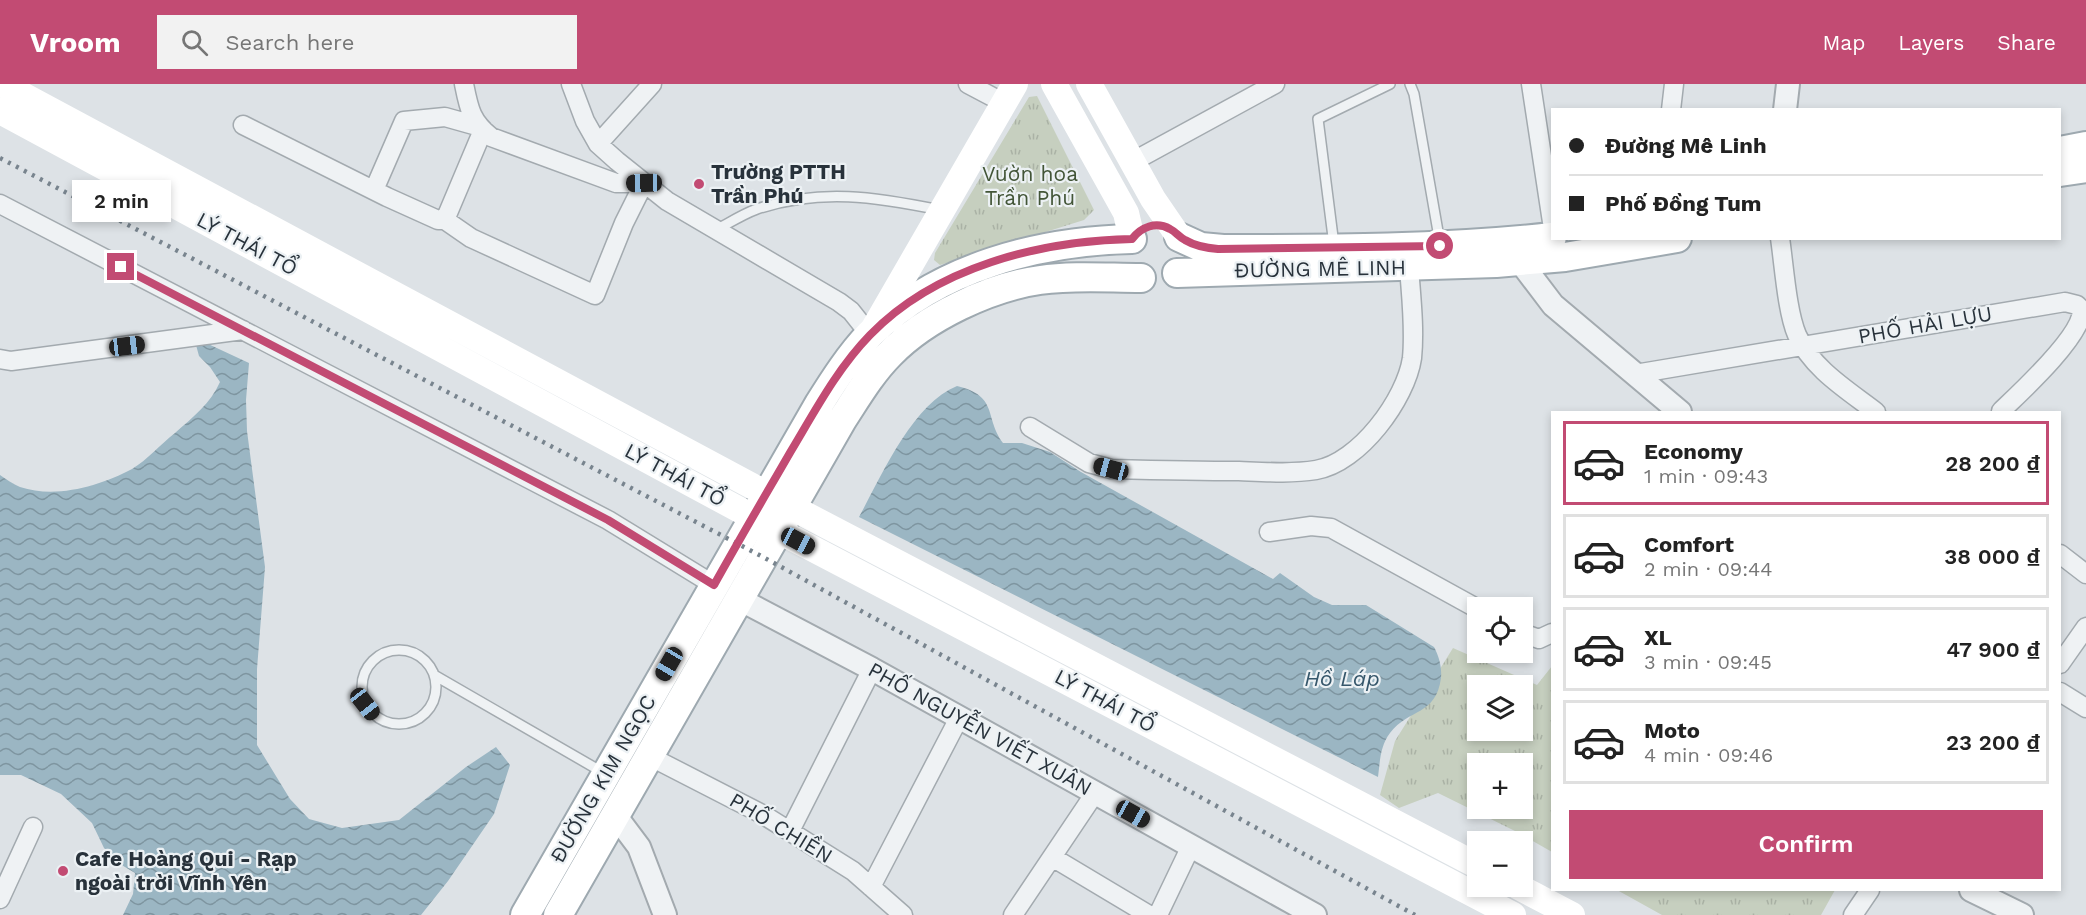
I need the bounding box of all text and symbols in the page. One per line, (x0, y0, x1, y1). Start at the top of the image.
search box (157, 15, 577, 69)
text: Vroom (30, 26, 121, 59)
icon: search (178, 26, 211, 59)
text: Search here (226, 30, 354, 55)
text: Map (1822, 30, 1865, 55)
text: Layers (1898, 30, 1964, 55)
text: Share (1997, 30, 2056, 55)
text: Đường Mê Linh (1605, 133, 1767, 158)
place label: Trường PTTH Trần Phú (711, 159, 846, 208)
park label: Vườn hoa Trần Phú (982, 161, 1078, 210)
car (626, 174, 662, 192)
marker: Trường PTTH Trần Phú (692, 177, 706, 191)
callout: 2 min (72, 180, 170, 222)
text: 2 min (94, 189, 149, 213)
text: Phố Đồng Tum (1605, 191, 1762, 216)
street label: LÝ THÁI TỔ (193, 204, 303, 281)
route start (1426, 232, 1453, 259)
route end (107, 253, 134, 280)
street label: ĐƯỜNG MÊ LINH (1234, 255, 1406, 282)
street label: PHỐ HẢI LỰU (1856, 298, 1994, 349)
car (108, 335, 146, 357)
street label: LÝ THÁI TỔ (621, 435, 731, 512)
icon: car (1572, 436, 1626, 490)
text: Economy (1644, 439, 1743, 464)
text: 28 200 ₫ (1945, 451, 2040, 476)
car (1091, 456, 1131, 482)
text: 1 min · 09:43 (1644, 464, 1768, 488)
car (778, 525, 818, 557)
icon: car (1572, 529, 1626, 583)
text: Comfort (1644, 532, 1734, 557)
text: 38 000 ₫ (1944, 544, 2040, 569)
text: 2 min · 09:44 (1644, 557, 1773, 581)
map controls (1467, 597, 1533, 897)
button: locate (1467, 597, 1533, 663)
icon: car (1572, 622, 1626, 676)
text: XL (1644, 625, 1672, 650)
text: 47 900 ₫ (1946, 637, 2040, 662)
car (652, 644, 686, 684)
text: 3 min · 09:45 (1644, 650, 1772, 674)
street label: PHỐ NGUYỄN VIẾT XUÂN (864, 654, 1098, 801)
street label: LÝ THÁI TỔ (1051, 661, 1161, 738)
water label: Hồ Láp (1304, 666, 1380, 691)
button: layers (1467, 675, 1533, 741)
car (347, 684, 383, 724)
street label: ĐƯỜNG KIM NGỌC (544, 690, 661, 867)
icon: car (1572, 715, 1626, 769)
text: Moto (1644, 718, 1700, 743)
text: 23 200 ₫ (1946, 730, 2040, 755)
text: 4 min · 09:46 (1644, 743, 1773, 767)
button: + (1467, 753, 1533, 819)
street label: PHỐ CHIỀN (725, 785, 838, 868)
car (1113, 797, 1153, 831)
button: Confirm (1569, 810, 2043, 879)
button: − (1467, 831, 1533, 897)
place label: Cafe Hoàng Qui - Rạp ngoài trời Vĩnh Yên (75, 846, 297, 895)
marker: Cafe Hoàng Qui - Rạp ngoài trời Vĩnh Yên (56, 864, 70, 878)

